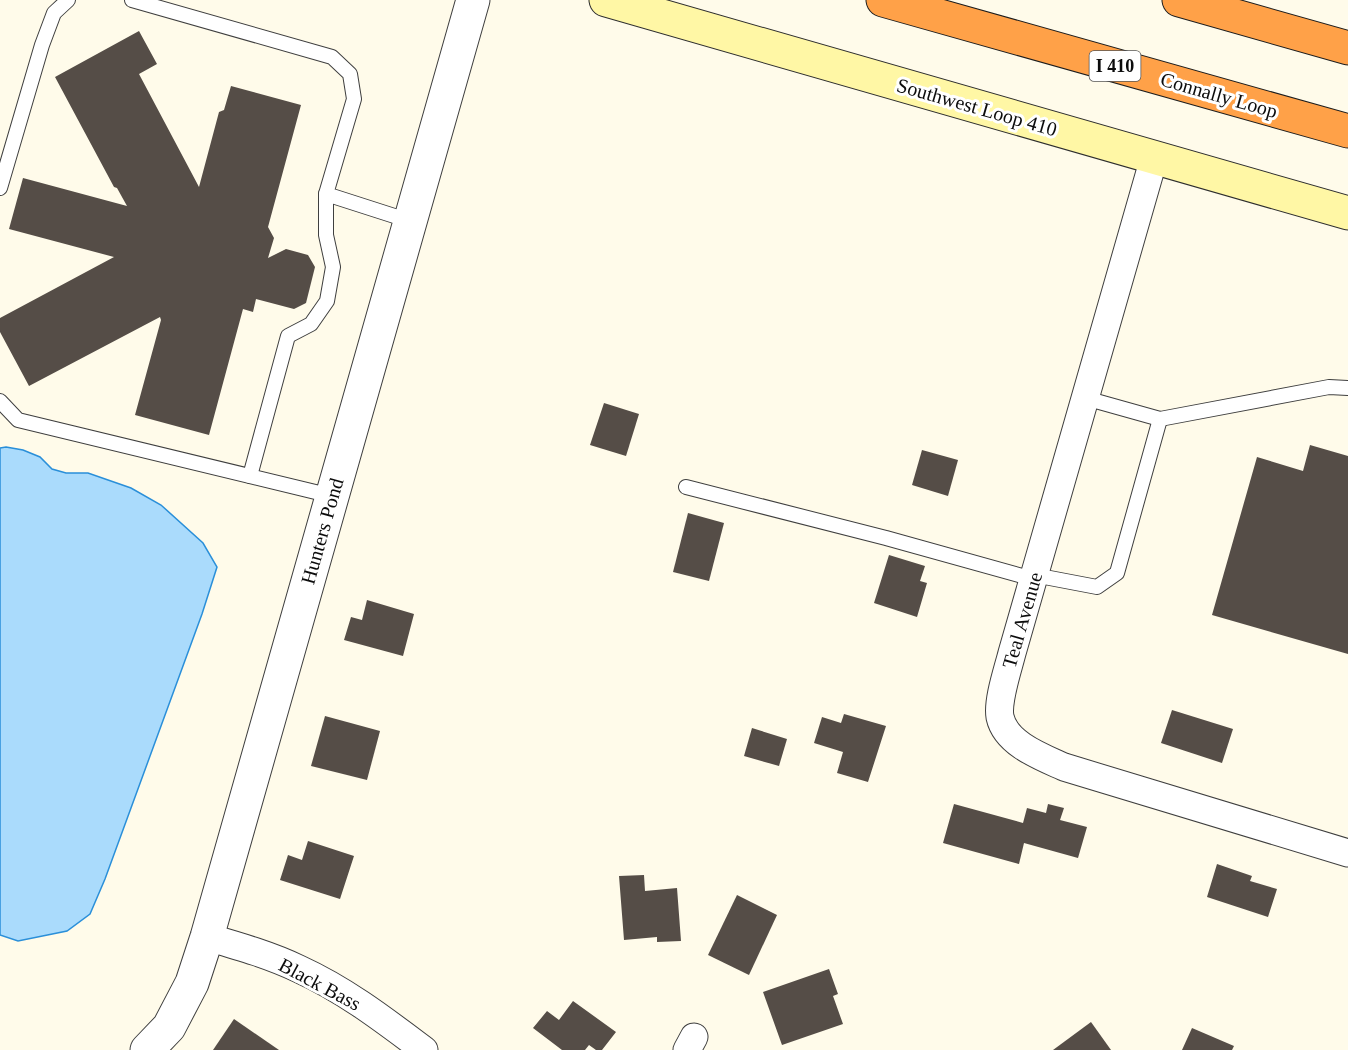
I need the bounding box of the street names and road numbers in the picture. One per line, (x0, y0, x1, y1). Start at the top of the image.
road number: I 410 (1090, 51, 1140, 81)
street label: Connally Loop (1158, 68, 1280, 123)
street label: Southwest Loop 410 (894, 74, 1060, 141)
street label: Hunters Pond (296, 475, 348, 587)
street label: Teal Avenue (998, 569, 1046, 670)
street label: Black Bass (275, 953, 365, 1015)

